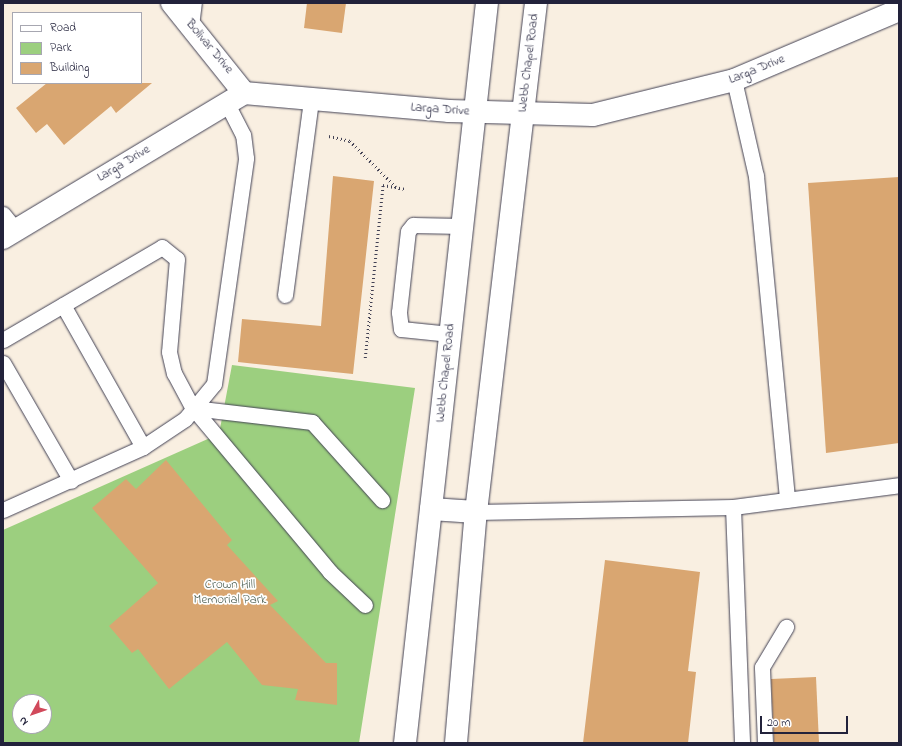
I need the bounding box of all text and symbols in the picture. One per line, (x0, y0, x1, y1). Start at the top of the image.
legend (12, 12, 142, 84)
street label: Webb Chapel Road (515, 13, 543, 113)
street label: Bolivar Drive (182, 17, 236, 77)
text: Road (50, 19, 76, 37)
text: Park (50, 39, 72, 57)
street label: Larga Drive (727, 52, 787, 88)
text: Building (50, 59, 89, 77)
street label: Larga Drive (410, 100, 470, 120)
street label: Larga Drive (95, 142, 153, 186)
street label: Webb Chapel Road (433, 323, 459, 423)
park label: Crown Hill Memorial Park (194, 578, 266, 609)
north arrow (12, 694, 52, 734)
scale bar (762, 708, 850, 734)
text: N (15, 713, 32, 729)
text: 20 m (767, 714, 790, 732)

